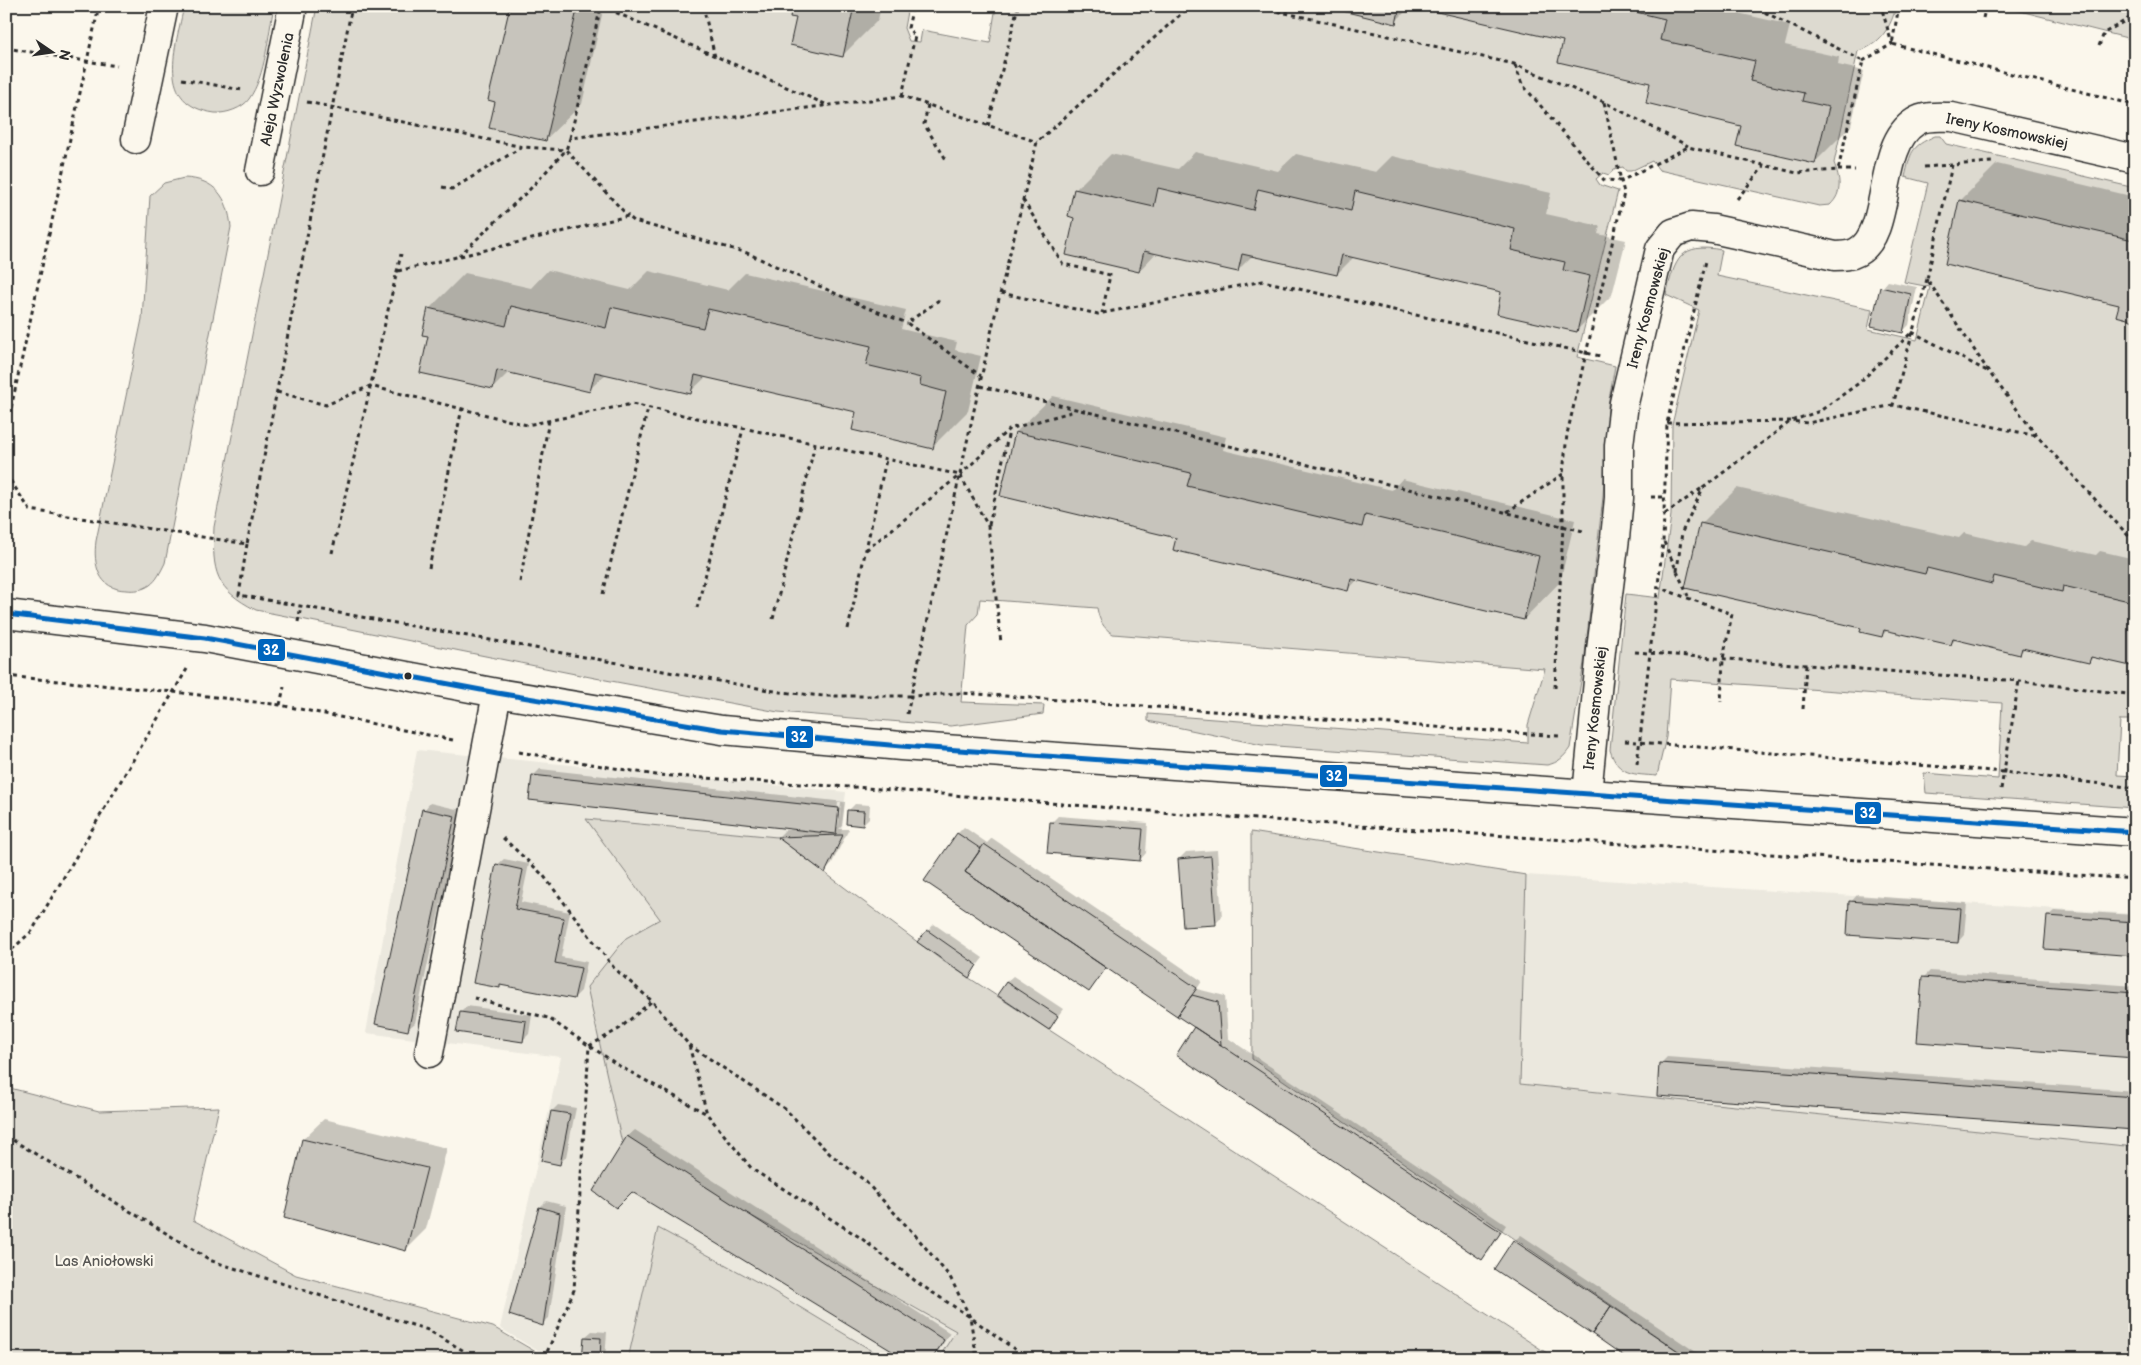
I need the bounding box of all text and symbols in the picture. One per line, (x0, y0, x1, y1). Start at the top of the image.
north arrow (28, 28, 78, 78)
street label: Aleja Wyzwolenia (256, 31, 299, 147)
text: N (55, 48, 74, 62)
street label: Ireny Kosmowskiej (1944, 109, 2070, 154)
street label: Ireny Kosmowskiej (1623, 246, 1674, 371)
line badge: 32 (257, 638, 286, 662)
text: 32 (263, 642, 280, 659)
street label: Ireny Kosmowskiej (1580, 645, 1611, 771)
unlabelled marker (403, 671, 413, 681)
line badge: 32 (785, 725, 814, 749)
text: 32 (791, 729, 808, 746)
line badge: 32 (1319, 764, 1348, 788)
text: 32 (1326, 768, 1343, 785)
line badge: 32 (1854, 801, 1882, 825)
text: 32 (1860, 805, 1877, 822)
park label: Las Aniołowski (54, 1252, 154, 1271)

